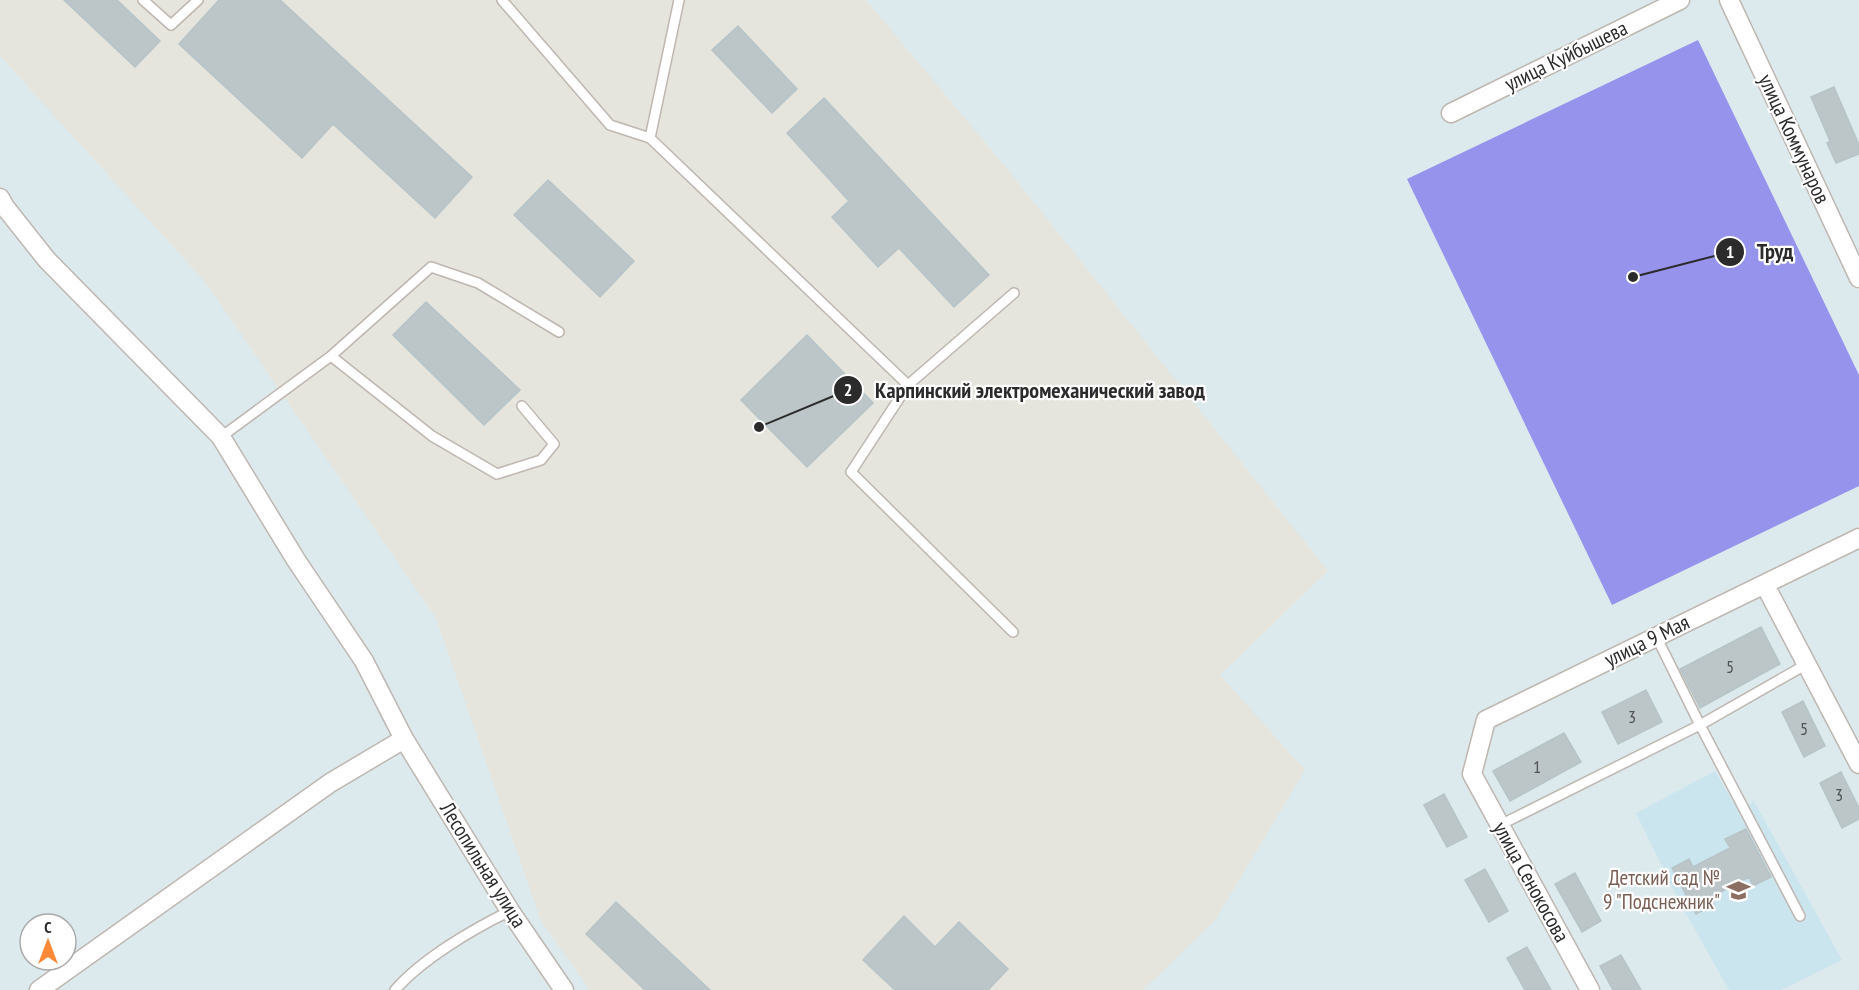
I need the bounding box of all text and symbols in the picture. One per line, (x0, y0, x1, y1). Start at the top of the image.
street label: улица Куйбышева (1500, 14, 1632, 97)
street label: улица Коммунаров (1753, 70, 1836, 208)
callout: Труд (1715, 232, 1806, 272)
text: Труд (1757, 237, 1794, 265)
text: 1 (1726, 240, 1734, 263)
callout: Карпинский электромеханический завод (833, 370, 1216, 410)
text: Карпинский электромеханический завод (875, 376, 1206, 404)
text: 2 (844, 378, 852, 401)
street label: улица 9 Мая (1600, 608, 1694, 673)
house number: 5 (1726, 655, 1734, 678)
house number: 3 (1628, 705, 1636, 728)
house number: 5 (1800, 717, 1808, 740)
house number: 1 (1533, 755, 1541, 778)
house number: 3 (1835, 783, 1843, 806)
street label: Лесопильная улица (434, 796, 533, 933)
street label: улица Сенокосова (1487, 817, 1576, 947)
place label: Детский сад № 9 "Подснежник" (1603, 864, 1720, 915)
school or university icon: Детский сад № 9 "Подснежник" (1725, 877, 1751, 903)
north arrow (18, 912, 78, 972)
text: С (44, 917, 52, 937)

